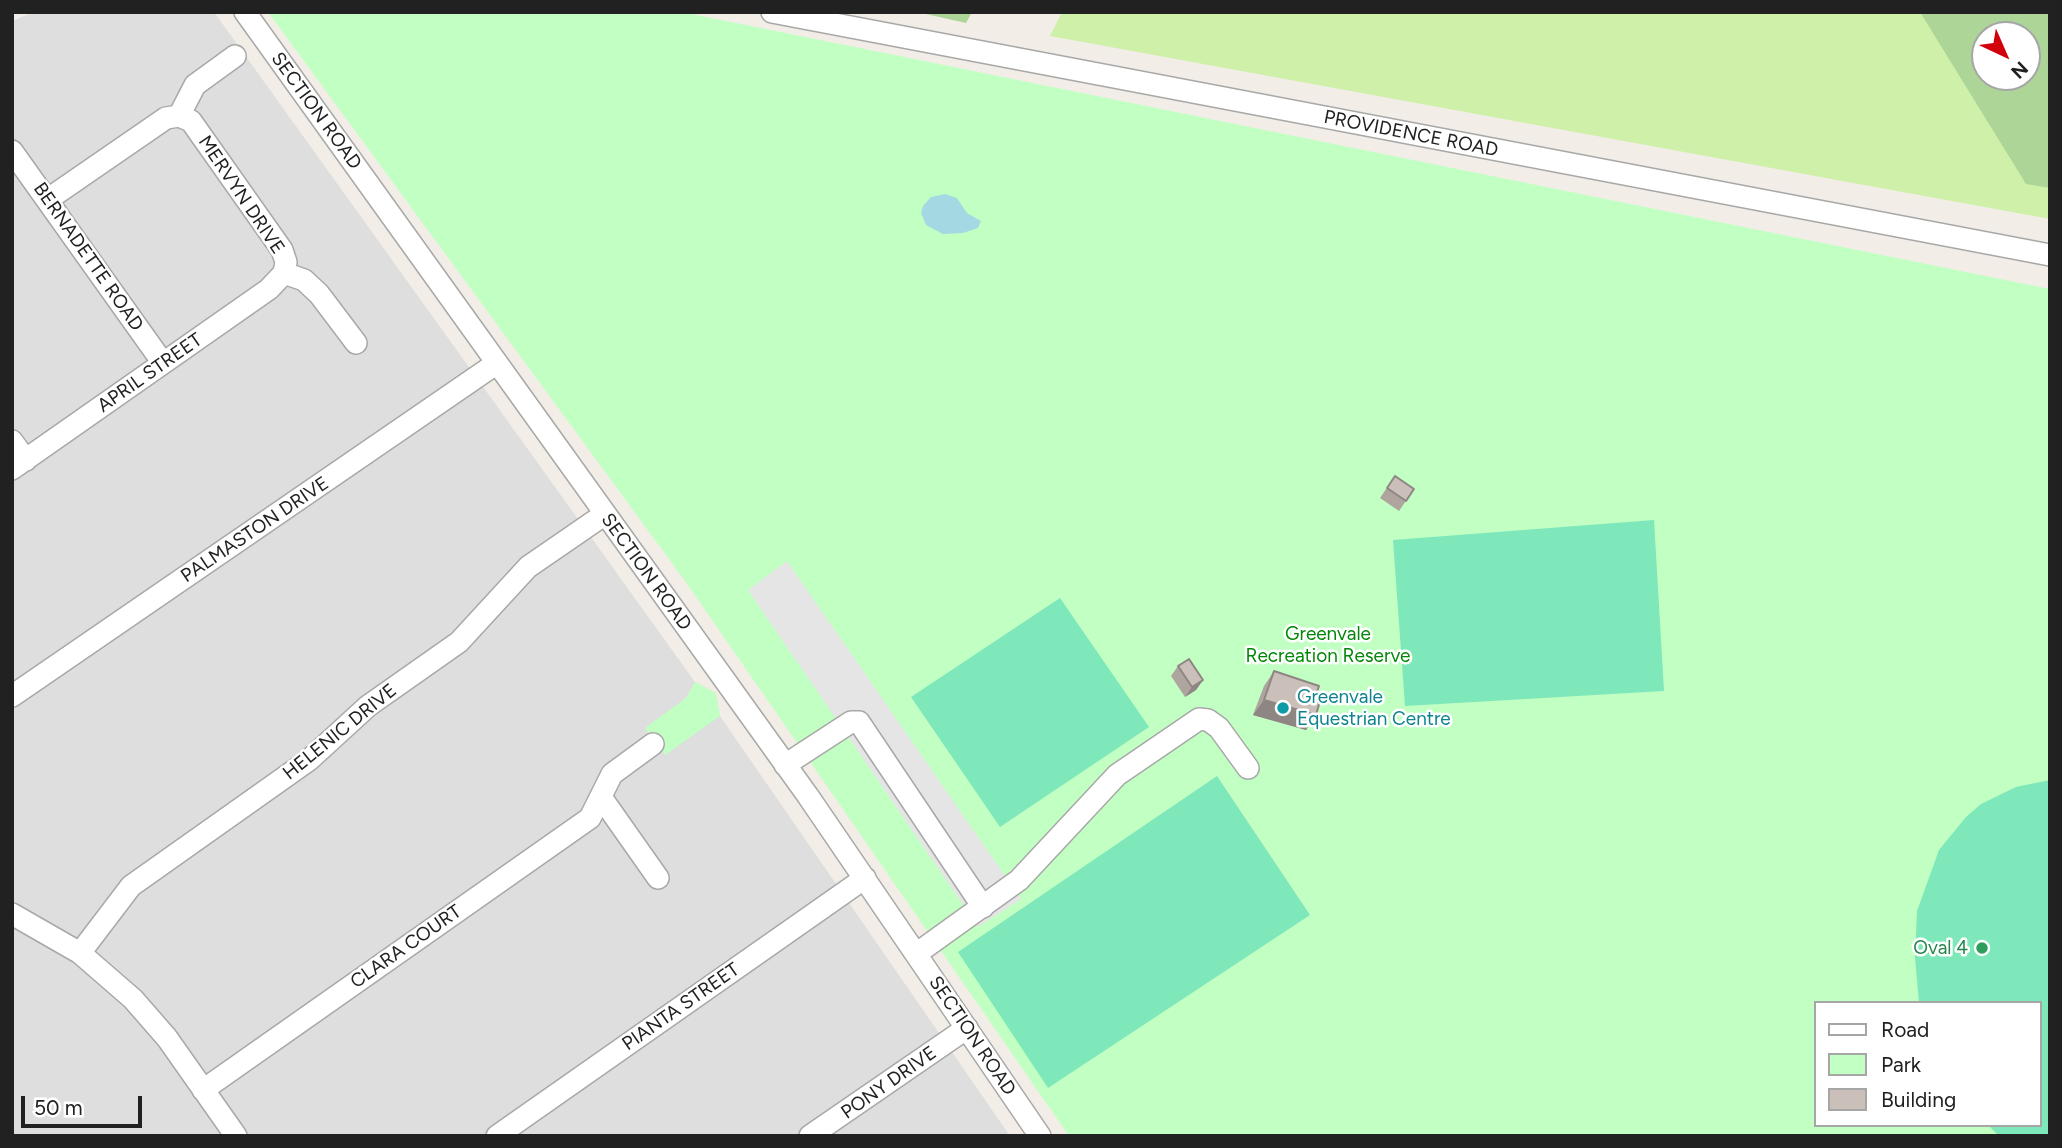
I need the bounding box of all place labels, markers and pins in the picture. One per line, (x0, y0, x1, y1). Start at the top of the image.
place label: Greenvale Equestrian Centre (1297, 686, 1451, 730)
marker: Greenvale Equestrian Centre (1275, 700, 1291, 716)
place label: Oval 4 (1913, 937, 1968, 959)
marker: Oval 4 (1974, 940, 1990, 956)

